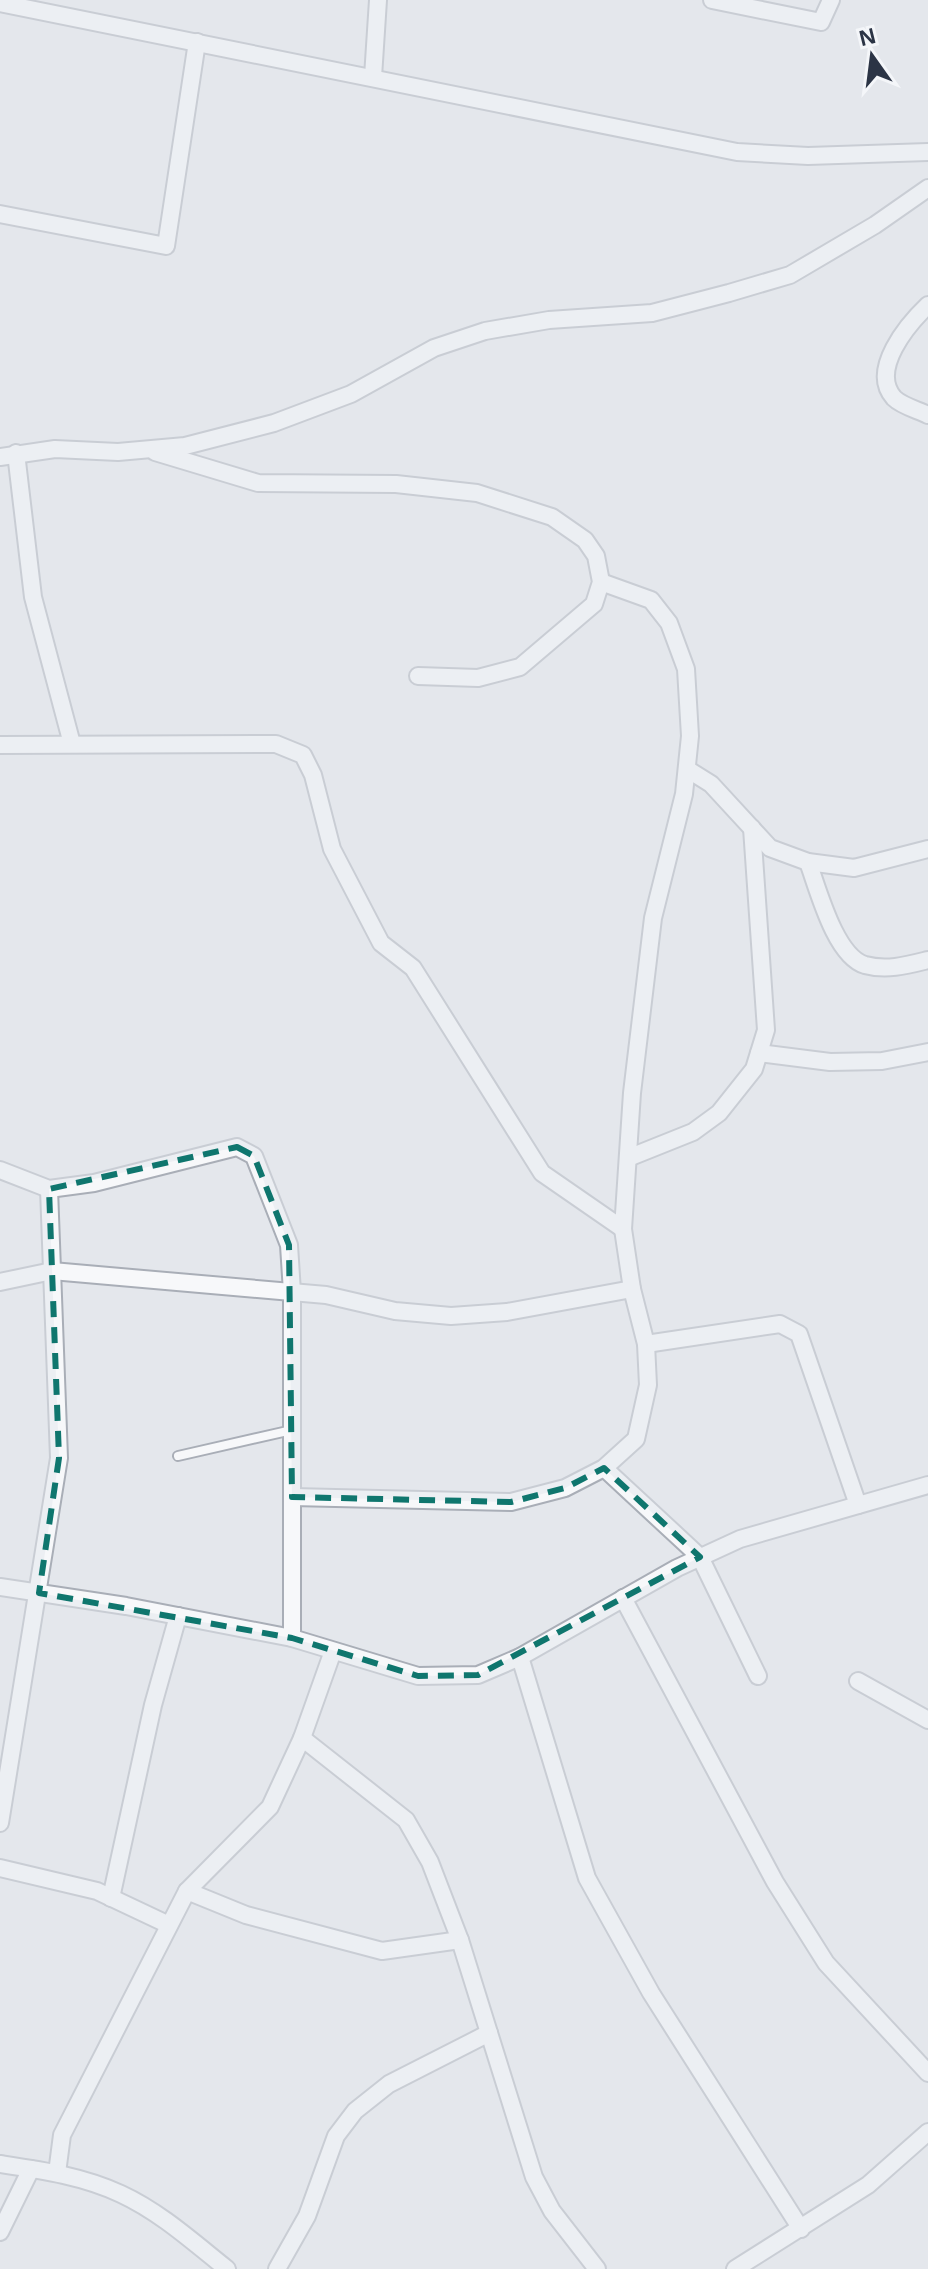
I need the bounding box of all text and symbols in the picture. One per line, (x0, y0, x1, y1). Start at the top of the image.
north arrow (832, 16, 912, 96)
text: N (857, 23, 878, 51)

